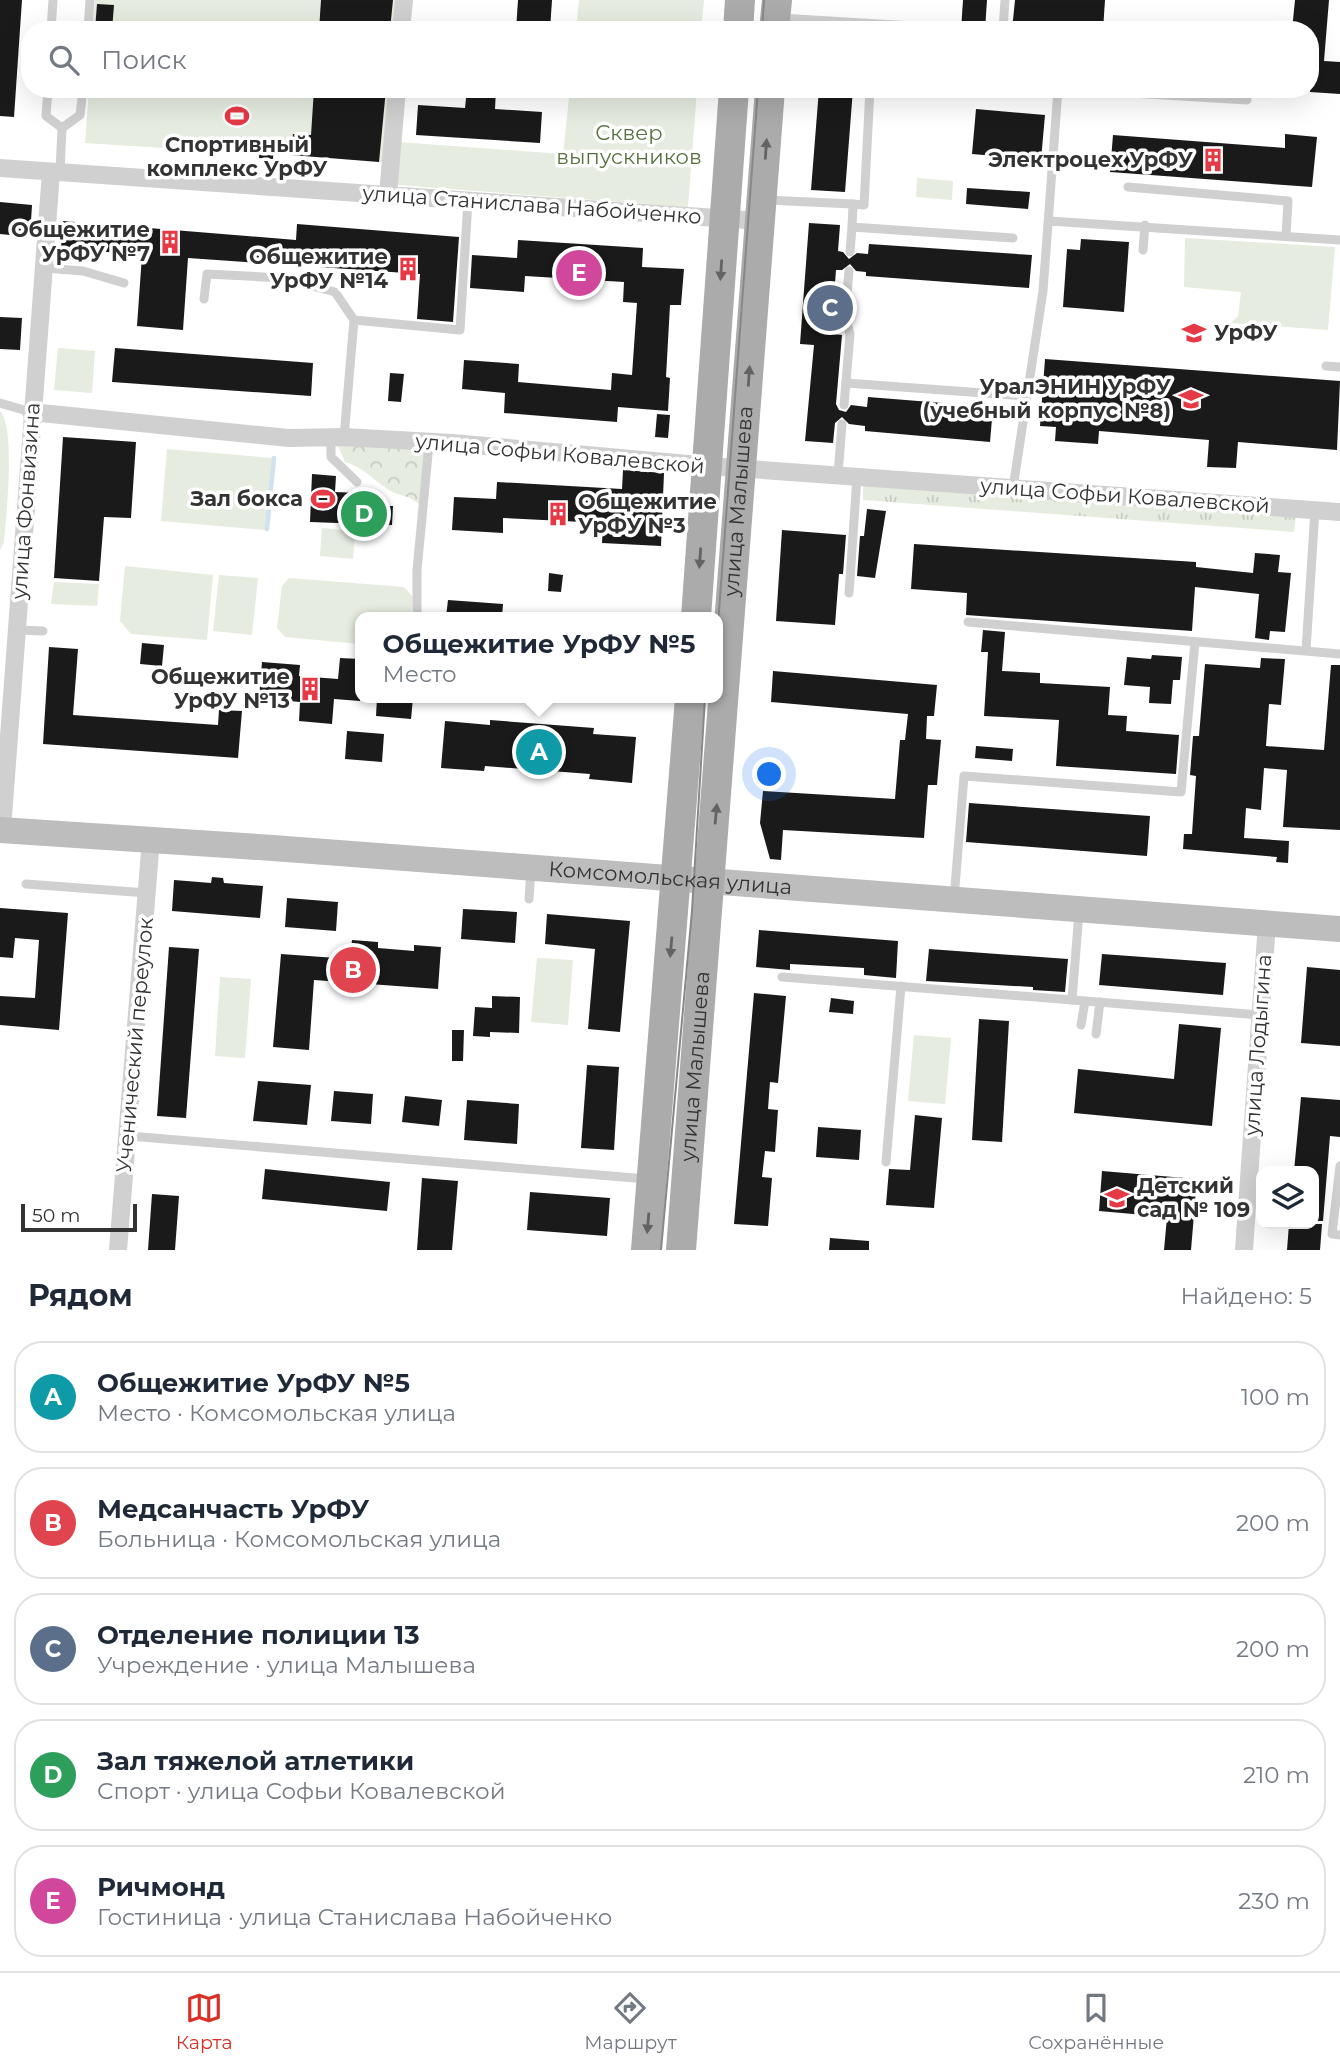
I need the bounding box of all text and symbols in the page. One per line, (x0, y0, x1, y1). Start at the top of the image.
search box (21, 21, 1319, 98)
icon: search (45, 41, 83, 79)
text: Поиск (101, 44, 187, 76)
sports icon: Спортивный комплекс УрФУ (223, 102, 251, 130)
park label: Сквер выпускников (556, 120, 702, 169)
place label: Спортивный комплекс УрФУ (146, 132, 328, 181)
one-way arrow (760, 137, 771, 159)
building icon: Электроцех УрФУ (1199, 146, 1227, 174)
place label: Электроцех УрФУ (988, 147, 1194, 172)
street label: улица Станислава Набойченко (361, 180, 703, 229)
place label: Общежитие УрФУ №7 (11, 217, 150, 266)
building icon: Общежитие УрФУ №7 (156, 228, 184, 256)
place label: Общежитие УрФУ №14 (249, 244, 389, 293)
pin: E (556, 247, 602, 299)
building icon: Общежитие УрФУ №14 (394, 255, 422, 283)
one-way arrow (715, 259, 726, 281)
pin: C (807, 282, 853, 334)
school or university icon: УрФУ (1180, 319, 1208, 347)
place label: УрФУ (1214, 320, 1278, 345)
one-way arrow (744, 364, 755, 386)
place label: УралЭНИН УрФУ (учебный корпус №8) (922, 374, 1172, 423)
school or university icon: УралЭНИН УрФУ (учебный корпус №8) (1177, 385, 1205, 413)
street label: улица Фонвизина (6, 402, 45, 601)
street label: улица Малышева (718, 405, 758, 598)
street label: улица Софьи Ковалевской (413, 428, 706, 479)
street label: улица Софьи Ковалевской (978, 473, 1271, 518)
sports icon: Зал бокса (309, 485, 337, 513)
place label: Зал бокса (190, 486, 303, 511)
pin: D (341, 488, 387, 540)
place label: Общежитие УрФУ №3 (578, 489, 717, 538)
building icon: Общежитие УрФУ №3 (544, 500, 572, 528)
one-way arrow (694, 547, 705, 569)
popup (355, 612, 723, 703)
text: Общежитие УрФУ №5 (383, 628, 695, 660)
text: Место (383, 660, 457, 688)
place label: Общежитие УрФУ №13 (151, 664, 290, 713)
building icon: Общежитие УрФУ №13 (296, 675, 324, 703)
pin: A (516, 726, 562, 778)
your location (752, 757, 786, 791)
one-way arrow (711, 802, 722, 824)
street label: Комсомольская улица (548, 856, 793, 899)
street label: Ученический переулок (111, 916, 158, 1174)
one-way arrow (665, 937, 676, 959)
pin: B (330, 944, 376, 996)
street label: улица Лодыгина (1239, 953, 1276, 1138)
street label: улица Малышева (675, 970, 714, 1164)
map controls (1256, 1166, 1319, 1229)
button: layers (1256, 1166, 1319, 1229)
place label: Детский сад № 109 (1137, 1173, 1250, 1222)
school or university icon: Детский сад № 109 (1103, 1184, 1131, 1212)
scale bar (21, 1201, 136, 1233)
text: 50 m (32, 1204, 80, 1227)
one-way arrow (642, 1212, 653, 1234)
text: Рядом (28, 1277, 133, 1314)
text: Найдено: 5 (1181, 1282, 1312, 1310)
text: Общежитие УрФУ №5 (97, 1367, 410, 1399)
text: A (44, 1383, 62, 1411)
text: 100 m (1241, 1383, 1310, 1411)
text: Место · Комсомольская улица (97, 1399, 456, 1427)
text: Медсанчасть УрФУ (97, 1493, 369, 1525)
text: B (44, 1509, 62, 1537)
text: 200 m (1236, 1509, 1310, 1537)
text: Больница · Комсомольская улица (97, 1525, 501, 1553)
text: Отделение полиции 13 (97, 1619, 420, 1651)
text: C (45, 1635, 61, 1663)
text: 200 m (1236, 1635, 1310, 1663)
text: Учреждение · улица Малышева (97, 1651, 476, 1679)
text: Зал тяжелой атлетики (97, 1745, 414, 1777)
text: D (44, 1761, 63, 1789)
text: 210 m (1243, 1761, 1310, 1789)
text: Спорт · улица Софьи Ковалевской (97, 1777, 505, 1805)
text: Ричмонд (97, 1871, 225, 1903)
text: E (45, 1887, 61, 1915)
text: 230 m (1238, 1887, 1310, 1915)
text: Гостиница · улица Станислава Набойченко (97, 1903, 612, 1931)
tab: Карта (176, 1989, 233, 2054)
tab: Маршрут (584, 1989, 677, 2054)
tab: Сохранённые (1028, 1989, 1164, 2054)

